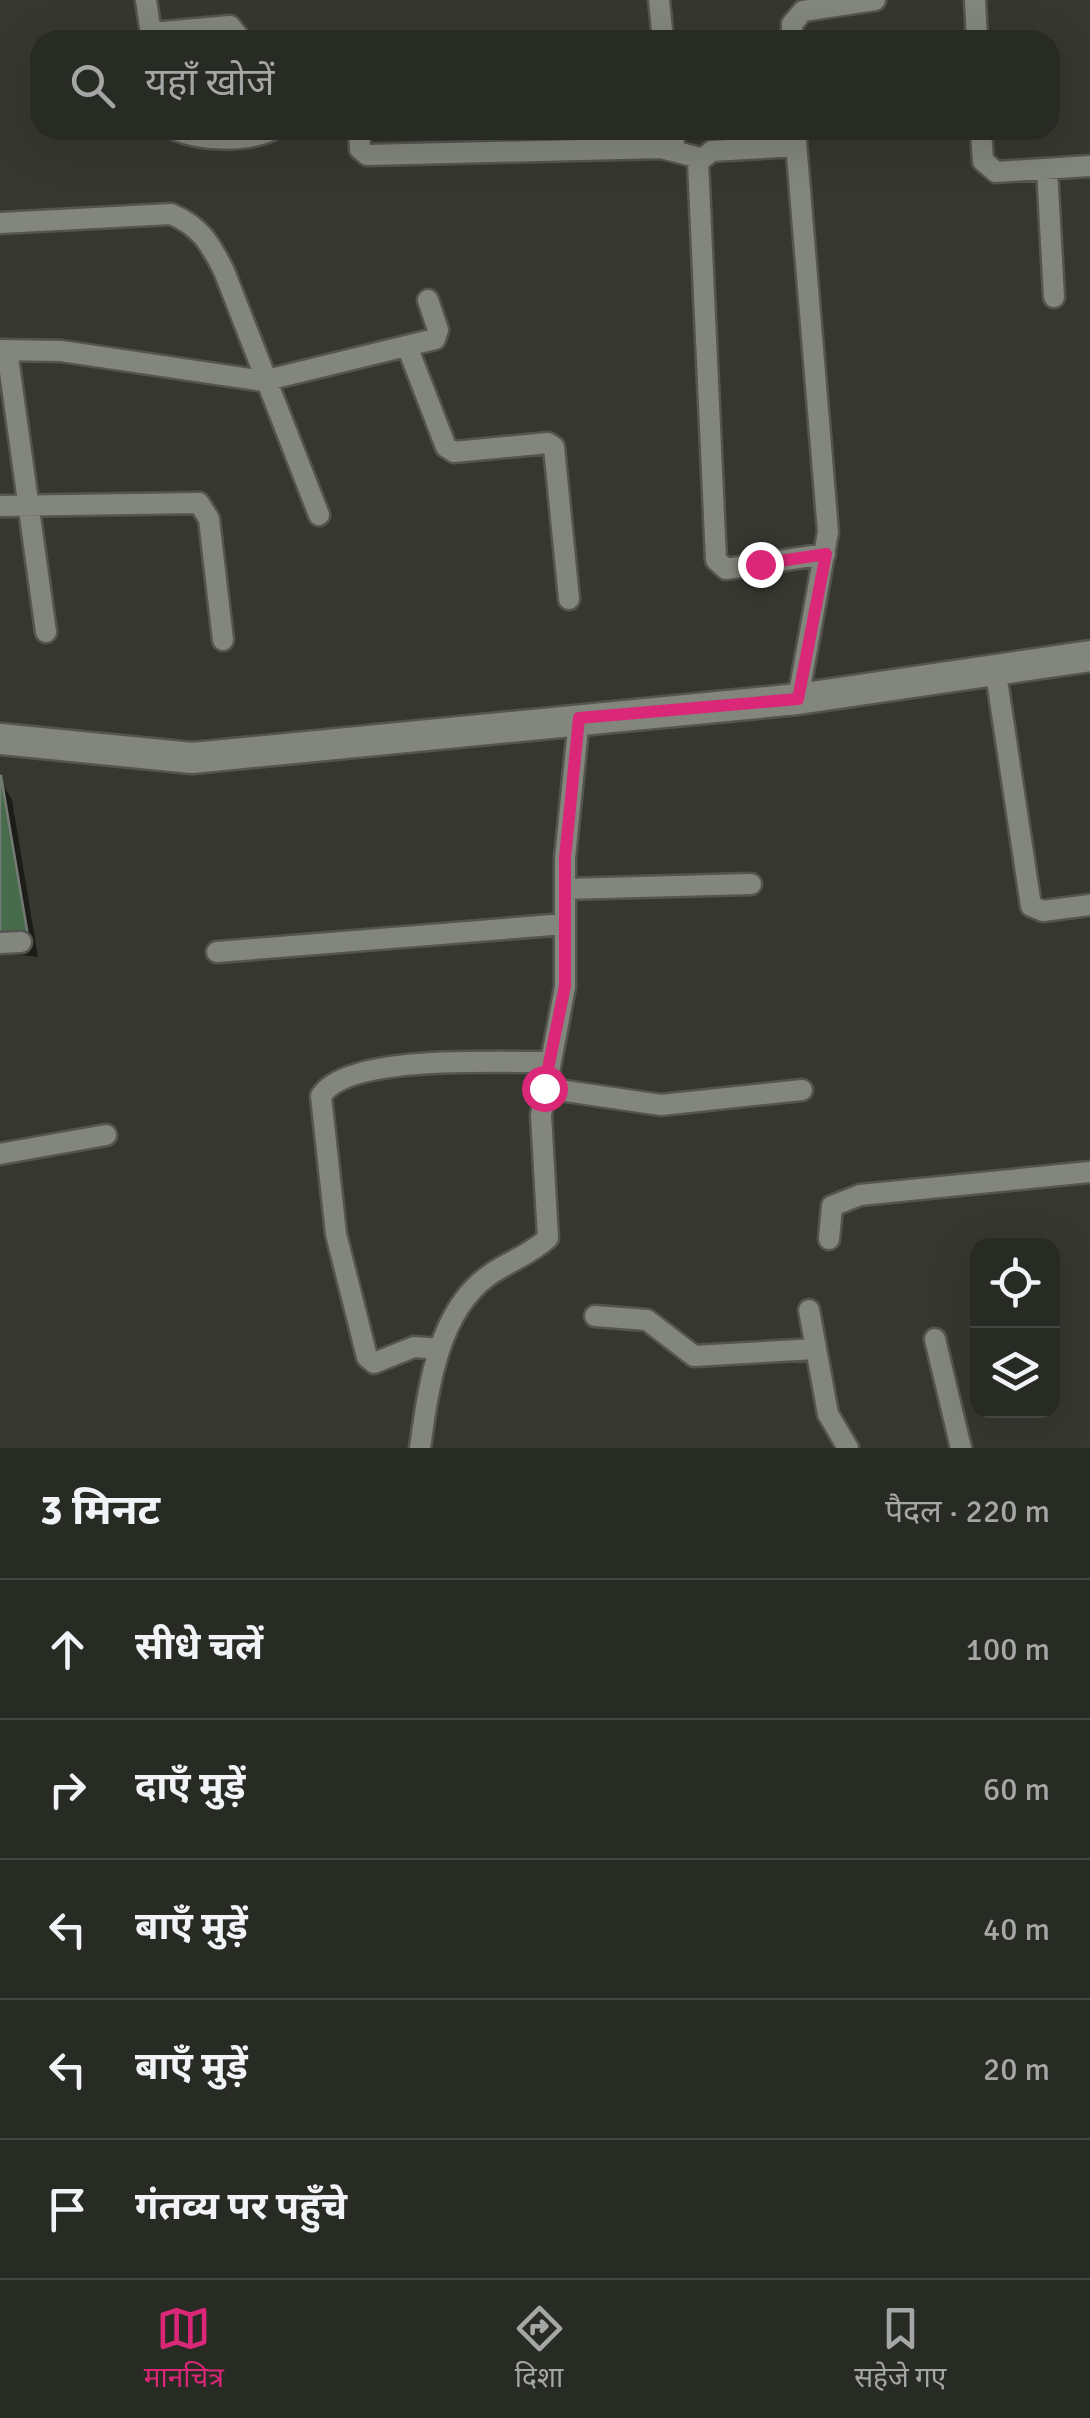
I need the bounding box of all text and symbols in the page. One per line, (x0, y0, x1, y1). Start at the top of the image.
search box (30, 30, 1060, 140)
icon: search (65, 58, 120, 113)
text: यहाँ खोजें (145, 59, 275, 106)
route end (738, 542, 784, 588)
route start (522, 1066, 568, 1112)
map controls (970, 1238, 1060, 1418)
button: locate (970, 1238, 1060, 1328)
button: layers (970, 1328, 1060, 1418)
text: 3 मिनट (40, 1485, 160, 1536)
text: पैदल · 220 m (885, 1492, 1050, 1531)
icon: ahead (40, 1622, 95, 1677)
text: सीधे चलें (135, 1623, 263, 1670)
text: 100 m (966, 1630, 1050, 1669)
icon: right (40, 1762, 95, 1817)
text: दाएँ मुड़ें (135, 1763, 245, 1810)
text: 60 m (983, 1770, 1050, 1809)
icon: left (40, 1902, 95, 1957)
text: बाएँ मुड़ें (135, 1903, 248, 1950)
text: 40 m (983, 1910, 1050, 1949)
icon: left (40, 2042, 95, 2097)
text: बाएँ मुड़ें (135, 2043, 248, 2090)
text: 20 m (983, 2050, 1050, 2089)
icon: arrive (40, 2182, 95, 2237)
text: गंतव्य पर पहुँचे (135, 2183, 347, 2230)
tab: मानचित्र (144, 2301, 224, 2398)
tab: दिशा (512, 2301, 567, 2398)
tab: सहेजे गए (854, 2301, 946, 2398)

